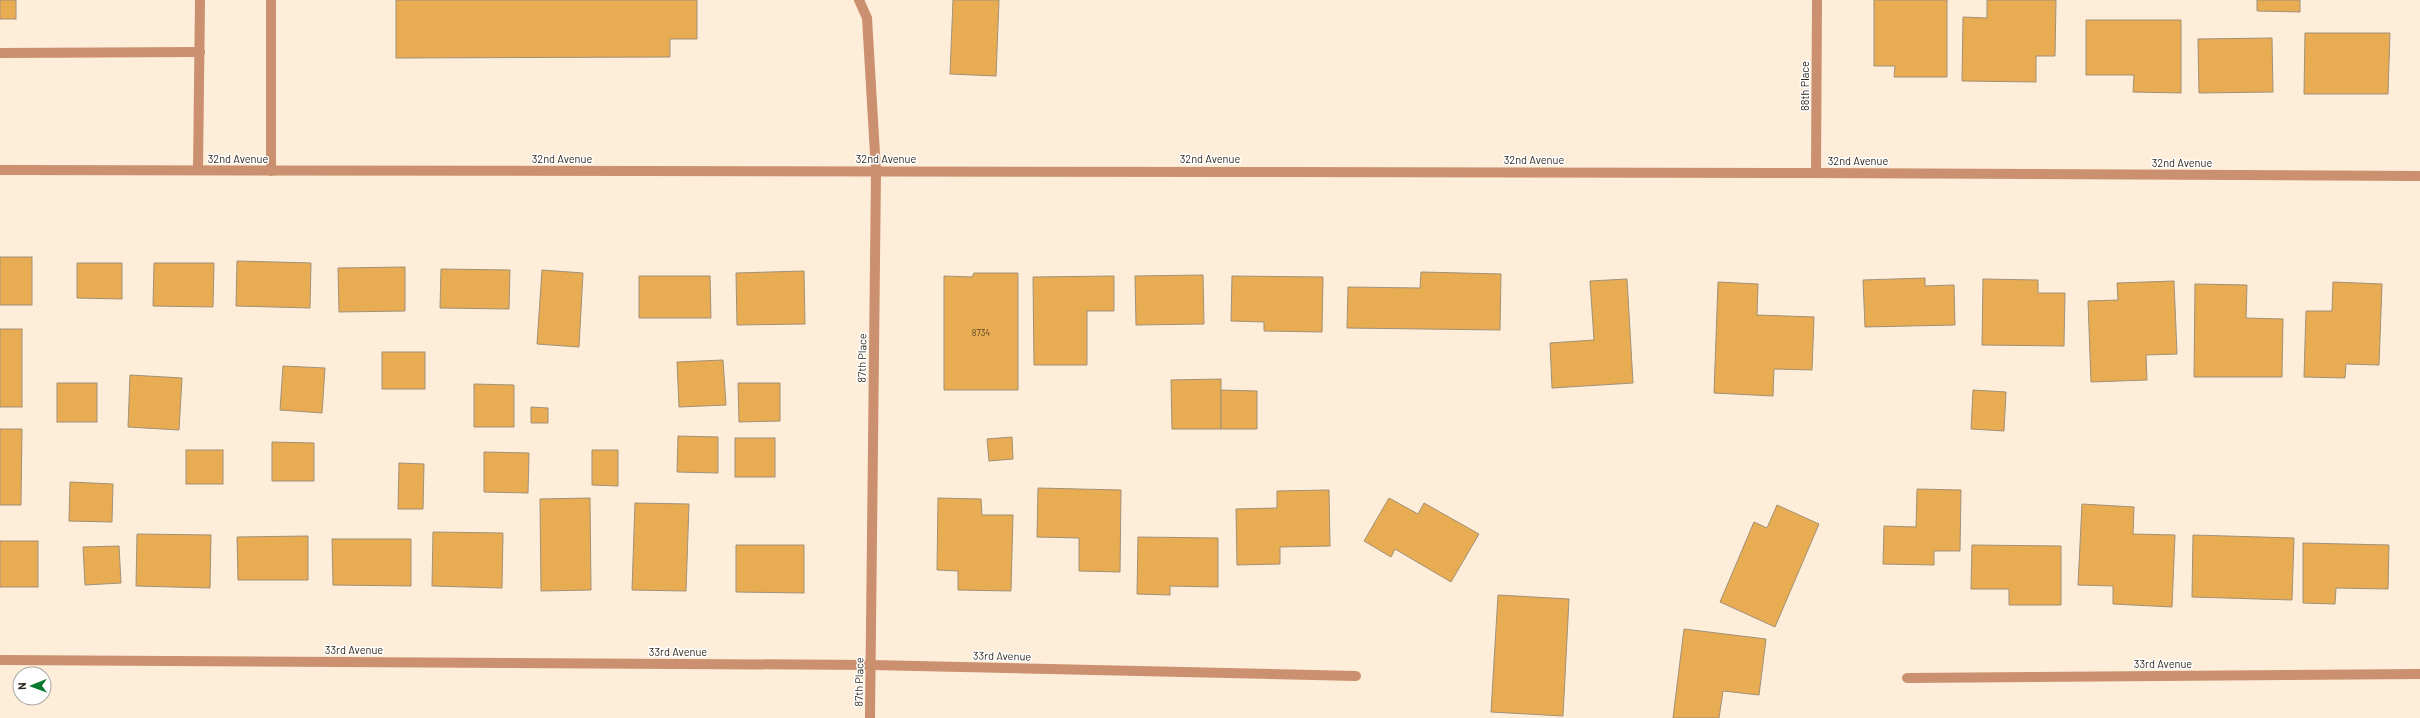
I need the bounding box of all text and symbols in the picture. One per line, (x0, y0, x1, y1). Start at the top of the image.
street label: 88th Place (1798, 61, 1811, 111)
street label: 32nd Avenue (208, 152, 268, 165)
street label: 32nd Avenue (532, 152, 592, 165)
street label: 32nd Avenue (856, 152, 916, 165)
street label: 32nd Avenue (1180, 152, 1240, 165)
street label: 32nd Avenue (1504, 153, 1564, 166)
street label: 32nd Avenue (1828, 154, 1888, 167)
street label: 32nd Avenue (2152, 156, 2212, 169)
house number: 8734 (972, 327, 990, 338)
street label: 87th Place (855, 333, 868, 383)
street label: 33rd Avenue (325, 643, 383, 656)
street label: 33rd Avenue (649, 645, 707, 658)
street label: 33rd Avenue (973, 648, 1031, 663)
street label: 87th Place (852, 657, 865, 707)
street label: 33rd Avenue (2134, 657, 2192, 670)
north arrow (12, 666, 52, 706)
text: N (15, 682, 28, 690)

